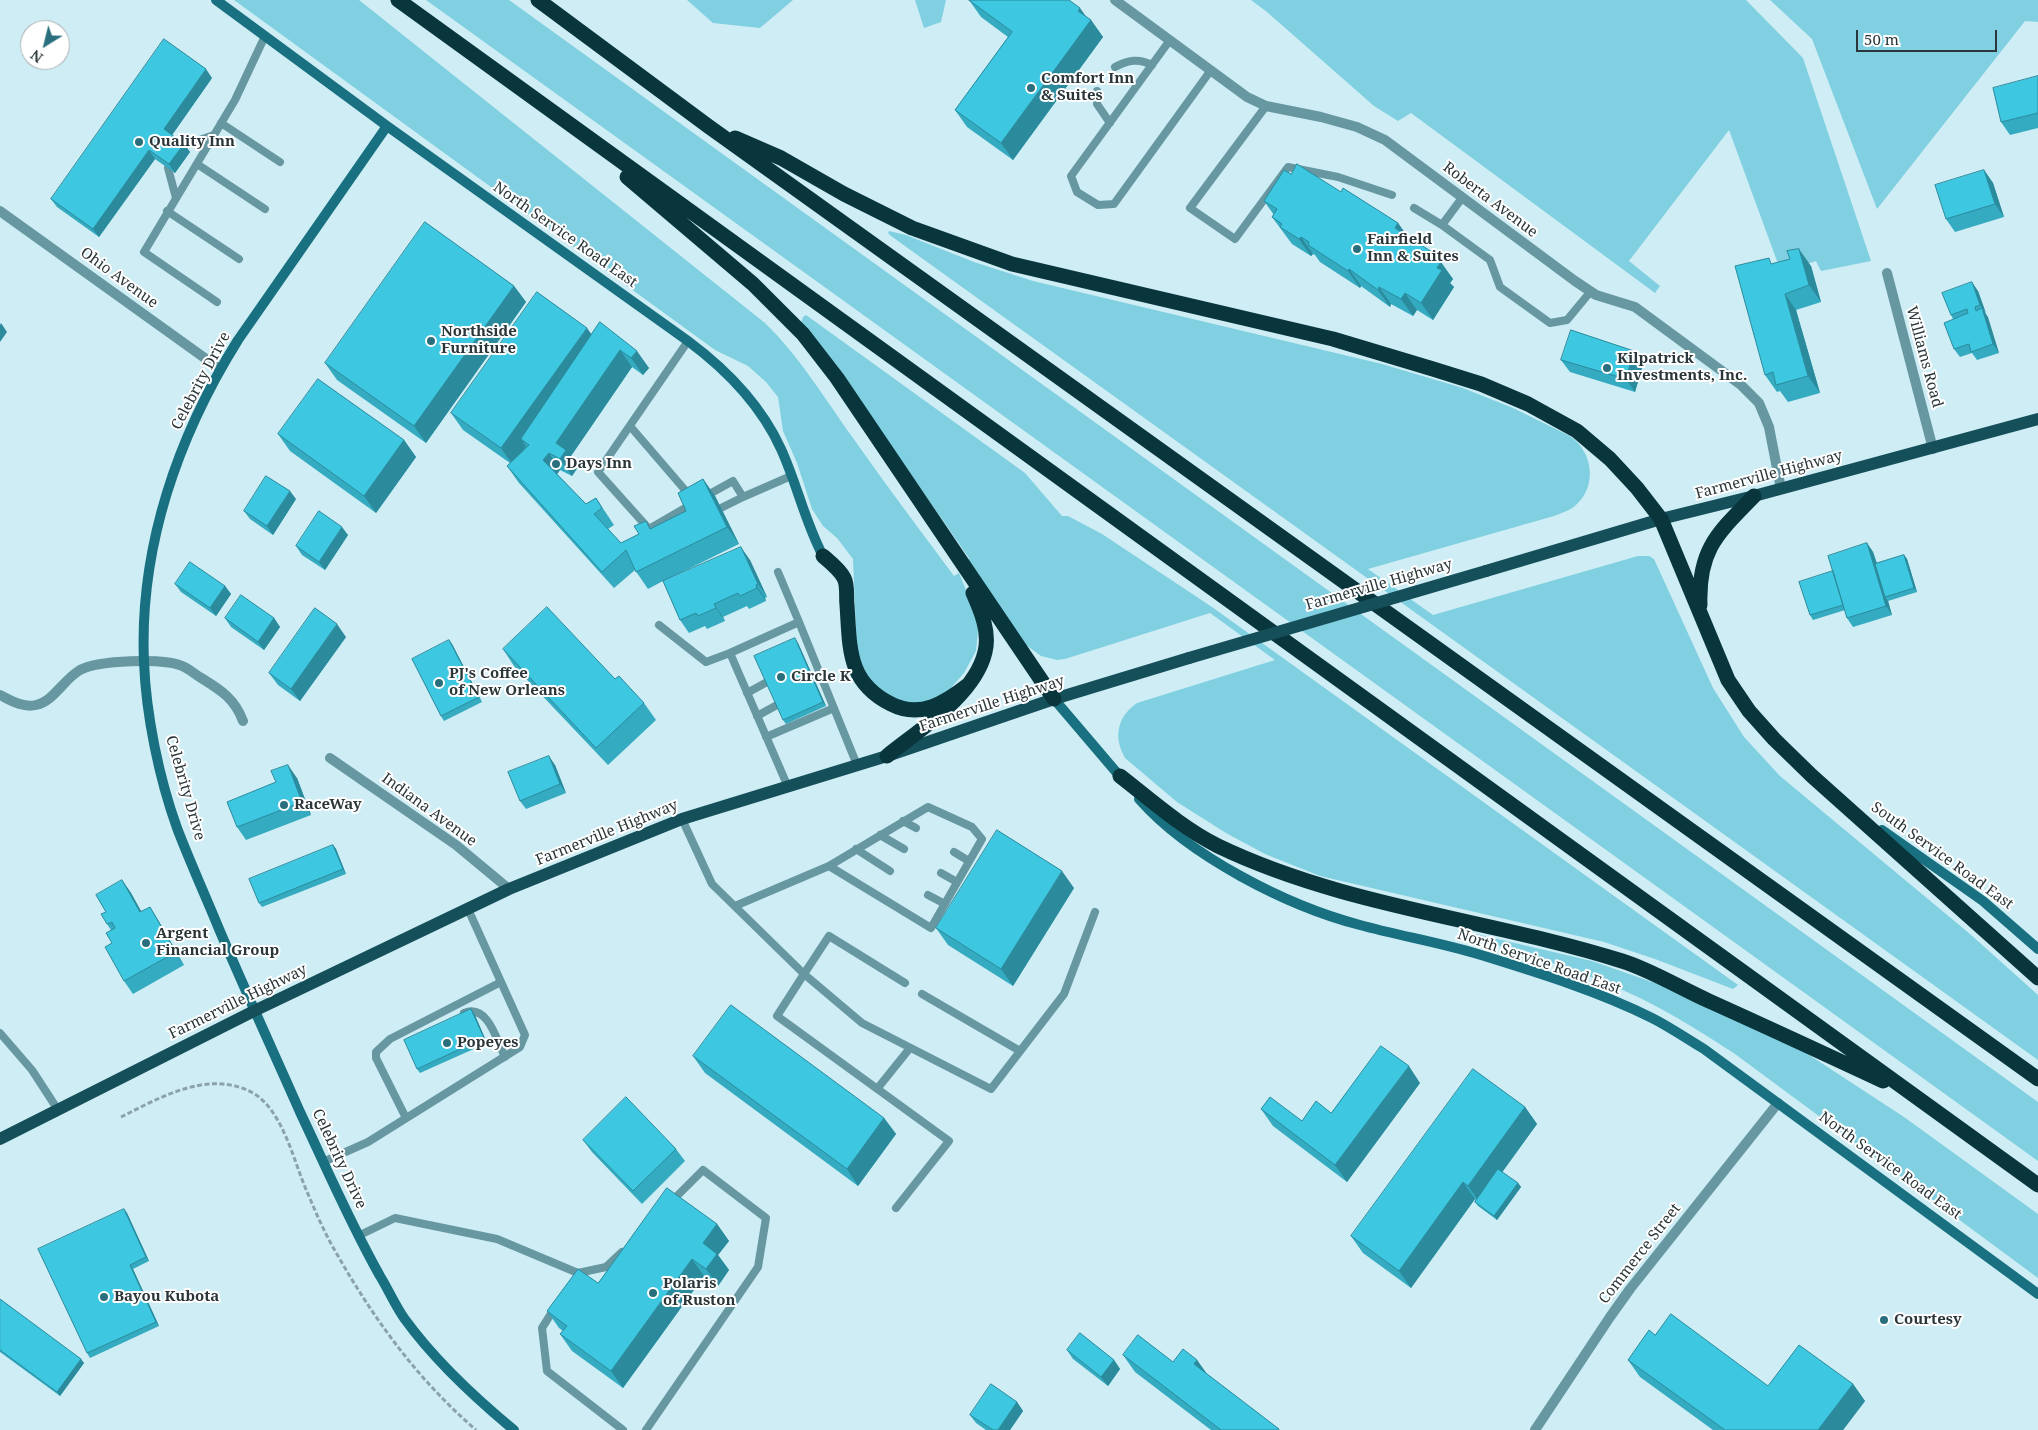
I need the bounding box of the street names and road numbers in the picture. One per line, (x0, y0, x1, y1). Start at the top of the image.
street label: Roberta Avenue (1439, 158, 1541, 242)
street label: North Service Road East (489, 178, 641, 292)
street label: Ohio Avenue (77, 244, 161, 312)
street label: Williams Road (1902, 304, 1946, 410)
street label: Celebrity Drive (168, 329, 234, 433)
street label: Farmerville Highway (1693, 447, 1845, 503)
street label: Farmerville Highway (1304, 555, 1454, 615)
street label: Farmerville Highway (917, 672, 1067, 736)
street label: Celebrity Drive (161, 734, 209, 842)
street label: Indiana Avenue (378, 769, 480, 851)
street label: Farmerville Highway (533, 796, 681, 870)
street label: South Service Road East (1868, 798, 2016, 914)
street label: North Service Road East (1455, 926, 1623, 998)
street label: Farmerville Highway (166, 961, 310, 1043)
street label: Celebrity Drive (308, 1106, 370, 1212)
street label: North Service Road East (1815, 1108, 1965, 1224)
street label: Commerce Street (1595, 1200, 1685, 1308)

